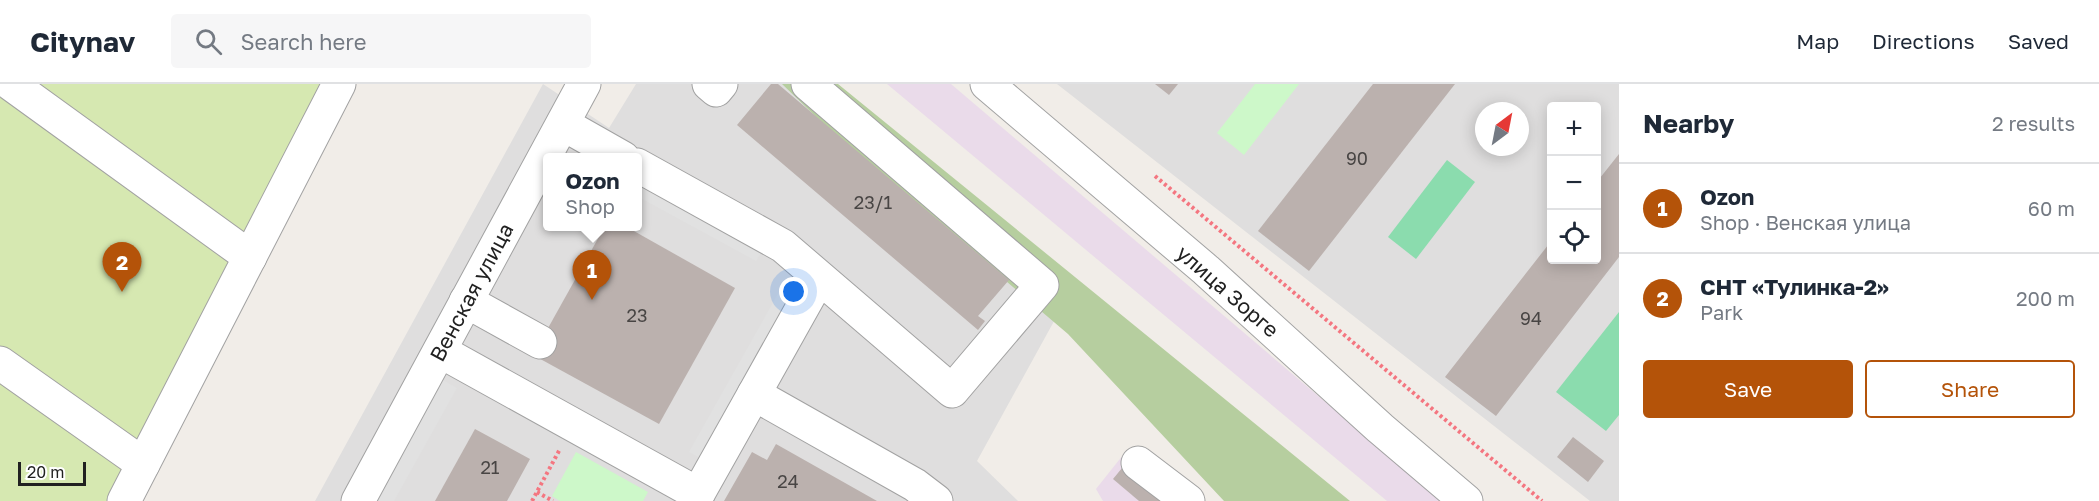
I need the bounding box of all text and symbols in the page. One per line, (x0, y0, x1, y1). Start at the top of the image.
search box (171, 14, 591, 68)
text: Citynav (30, 25, 135, 58)
icon: search (192, 25, 225, 58)
text: Search here (240, 28, 366, 55)
text: Map (1796, 28, 1839, 54)
text: Directions (1872, 28, 1975, 54)
text: Saved (2008, 28, 2069, 54)
north arrow (1475, 102, 1529, 156)
map controls (1547, 102, 1601, 264)
button: + (1547, 102, 1601, 156)
text: Nearby (1643, 108, 1734, 139)
text: 2 results (1992, 111, 2075, 135)
house number: 90 (1346, 147, 1368, 169)
popup (543, 153, 642, 231)
button: − (1547, 156, 1601, 210)
text: Ozon (565, 167, 620, 194)
text: Ozon (1700, 183, 1754, 210)
house number: 23/1 (854, 191, 892, 213)
text: Shop (565, 194, 615, 218)
text: 1 (1657, 196, 1668, 220)
text: 60 m (2028, 196, 2075, 220)
button: locate (1547, 210, 1601, 264)
text: Shop · Венская улица (1700, 210, 1911, 234)
street label: Венская улица (424, 218, 518, 366)
street label: улица Зорге (1171, 239, 1285, 343)
pin: 2 (102, 242, 142, 292)
pin: 1 (572, 250, 612, 300)
text: СНТ «Тулинка-2» (1700, 273, 1889, 300)
your location (779, 277, 808, 306)
text: 2 (1656, 286, 1669, 310)
text: 200 m (2016, 286, 2075, 310)
text: Park (1700, 300, 1743, 324)
house number: 23 (627, 304, 647, 326)
house number: 94 (1520, 307, 1542, 329)
button: Save (1643, 360, 1853, 418)
button: Share (1865, 360, 2075, 418)
house number: 21 (480, 456, 500, 478)
scale bar (18, 459, 86, 486)
text: 20 m (27, 462, 64, 482)
house number: 24 (777, 470, 799, 492)

